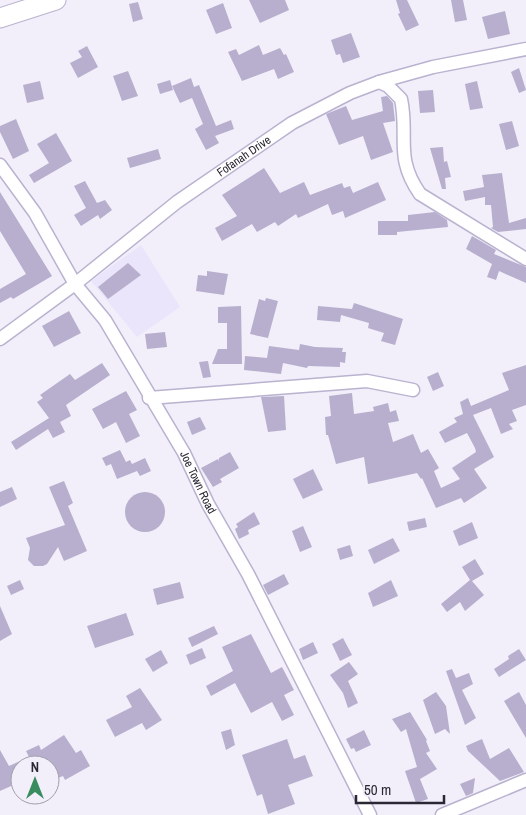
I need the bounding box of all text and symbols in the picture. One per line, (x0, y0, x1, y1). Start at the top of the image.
street label: Fofanah Drive (214, 132, 274, 180)
street label: Joe Town Road (176, 448, 220, 517)
north arrow (10, 755, 60, 805)
text: N (31, 758, 39, 776)
scale bar (356, 772, 444, 804)
text: 50 m (364, 779, 391, 800)

